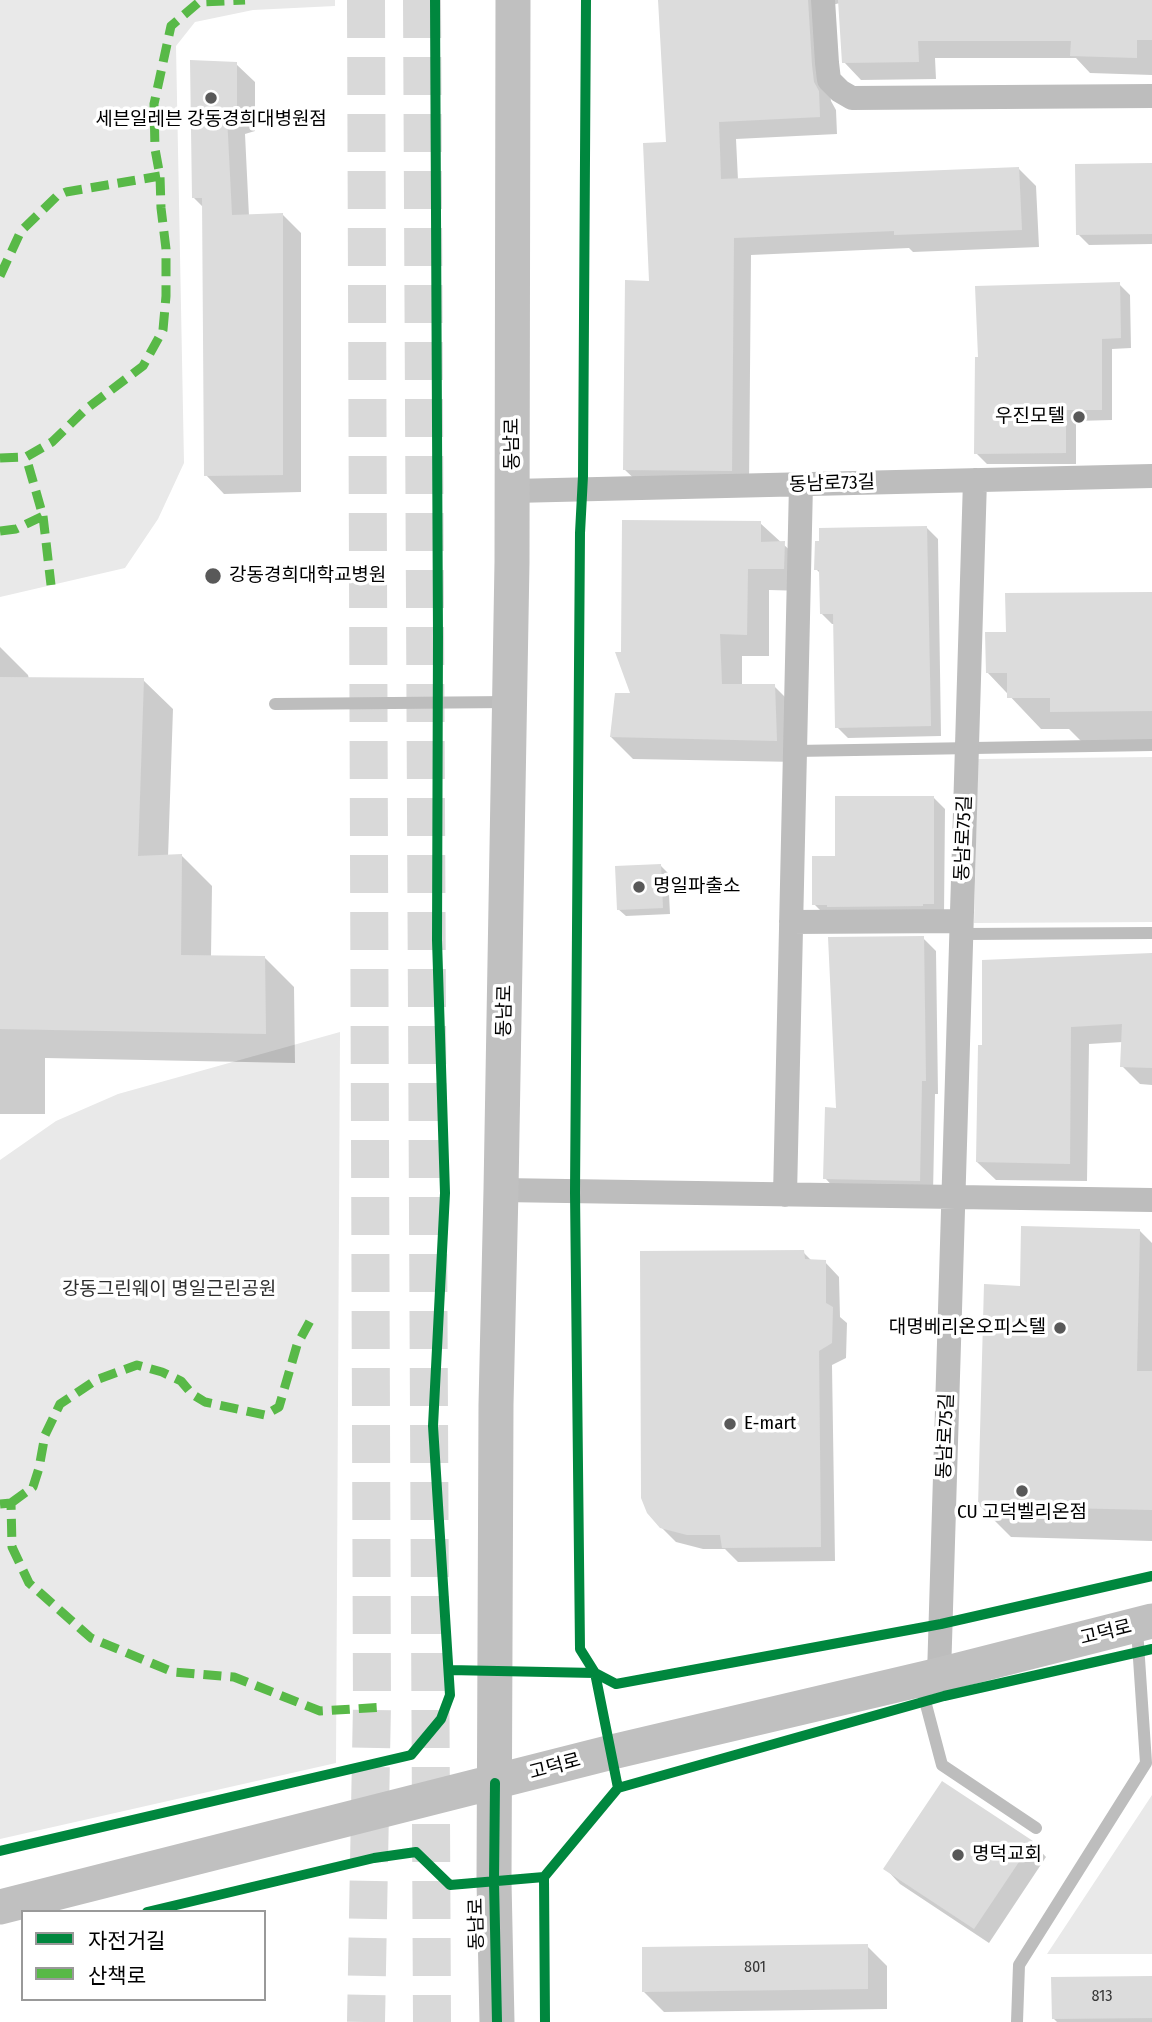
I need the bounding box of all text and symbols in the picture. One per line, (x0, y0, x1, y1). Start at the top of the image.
marker: 세븐일레븐 강동경희대병원점 (203, 90, 219, 106)
place label: 세븐일레븐 강동경희대병원점 (95, 109, 327, 131)
place label: 우진모텔 (995, 406, 1065, 428)
marker: 우진모텔 (1071, 409, 1087, 425)
street label: 동남로 (502, 418, 524, 470)
street label: 동남로73길 (789, 471, 875, 497)
place label: 강동경희대학교병원 (229, 565, 386, 587)
marker: 강동경희대학교병원 (203, 566, 223, 586)
street label: 동남로75길 (951, 795, 977, 881)
place label: 명일파출소 (653, 876, 740, 898)
marker: 명일파출소 (631, 879, 647, 895)
street label: 동남로 (493, 985, 517, 1037)
park label: 강동그린웨이 명일근린공원 (62, 1279, 276, 1301)
place label: 대명베리온오피스텔 (889, 1317, 1046, 1339)
marker: 대명베리온오피스텔 (1052, 1320, 1068, 1336)
street label: 동남로75길 (933, 1393, 959, 1479)
place label: E-mart (744, 1413, 796, 1435)
marker: E-mart (722, 1416, 738, 1432)
marker: CU 고덕벨리온점 (1014, 1483, 1030, 1499)
place label: CU 고덕벨리온점 (957, 1502, 1087, 1524)
street label: 고덕로 (1078, 1616, 1134, 1650)
street label: 고덕로 (527, 1749, 583, 1785)
place label: 명덕교회 (972, 1844, 1042, 1866)
marker: 명덕교회 (950, 1847, 966, 1863)
street label: 동남로 (465, 1898, 489, 1950)
legend (21, 1910, 266, 2001)
text: 자전거길 (88, 1928, 165, 1954)
house number: 801 (744, 1958, 766, 1978)
text: 산책로 (88, 1963, 146, 1989)
house number: 813 (1091, 1987, 1113, 2007)

